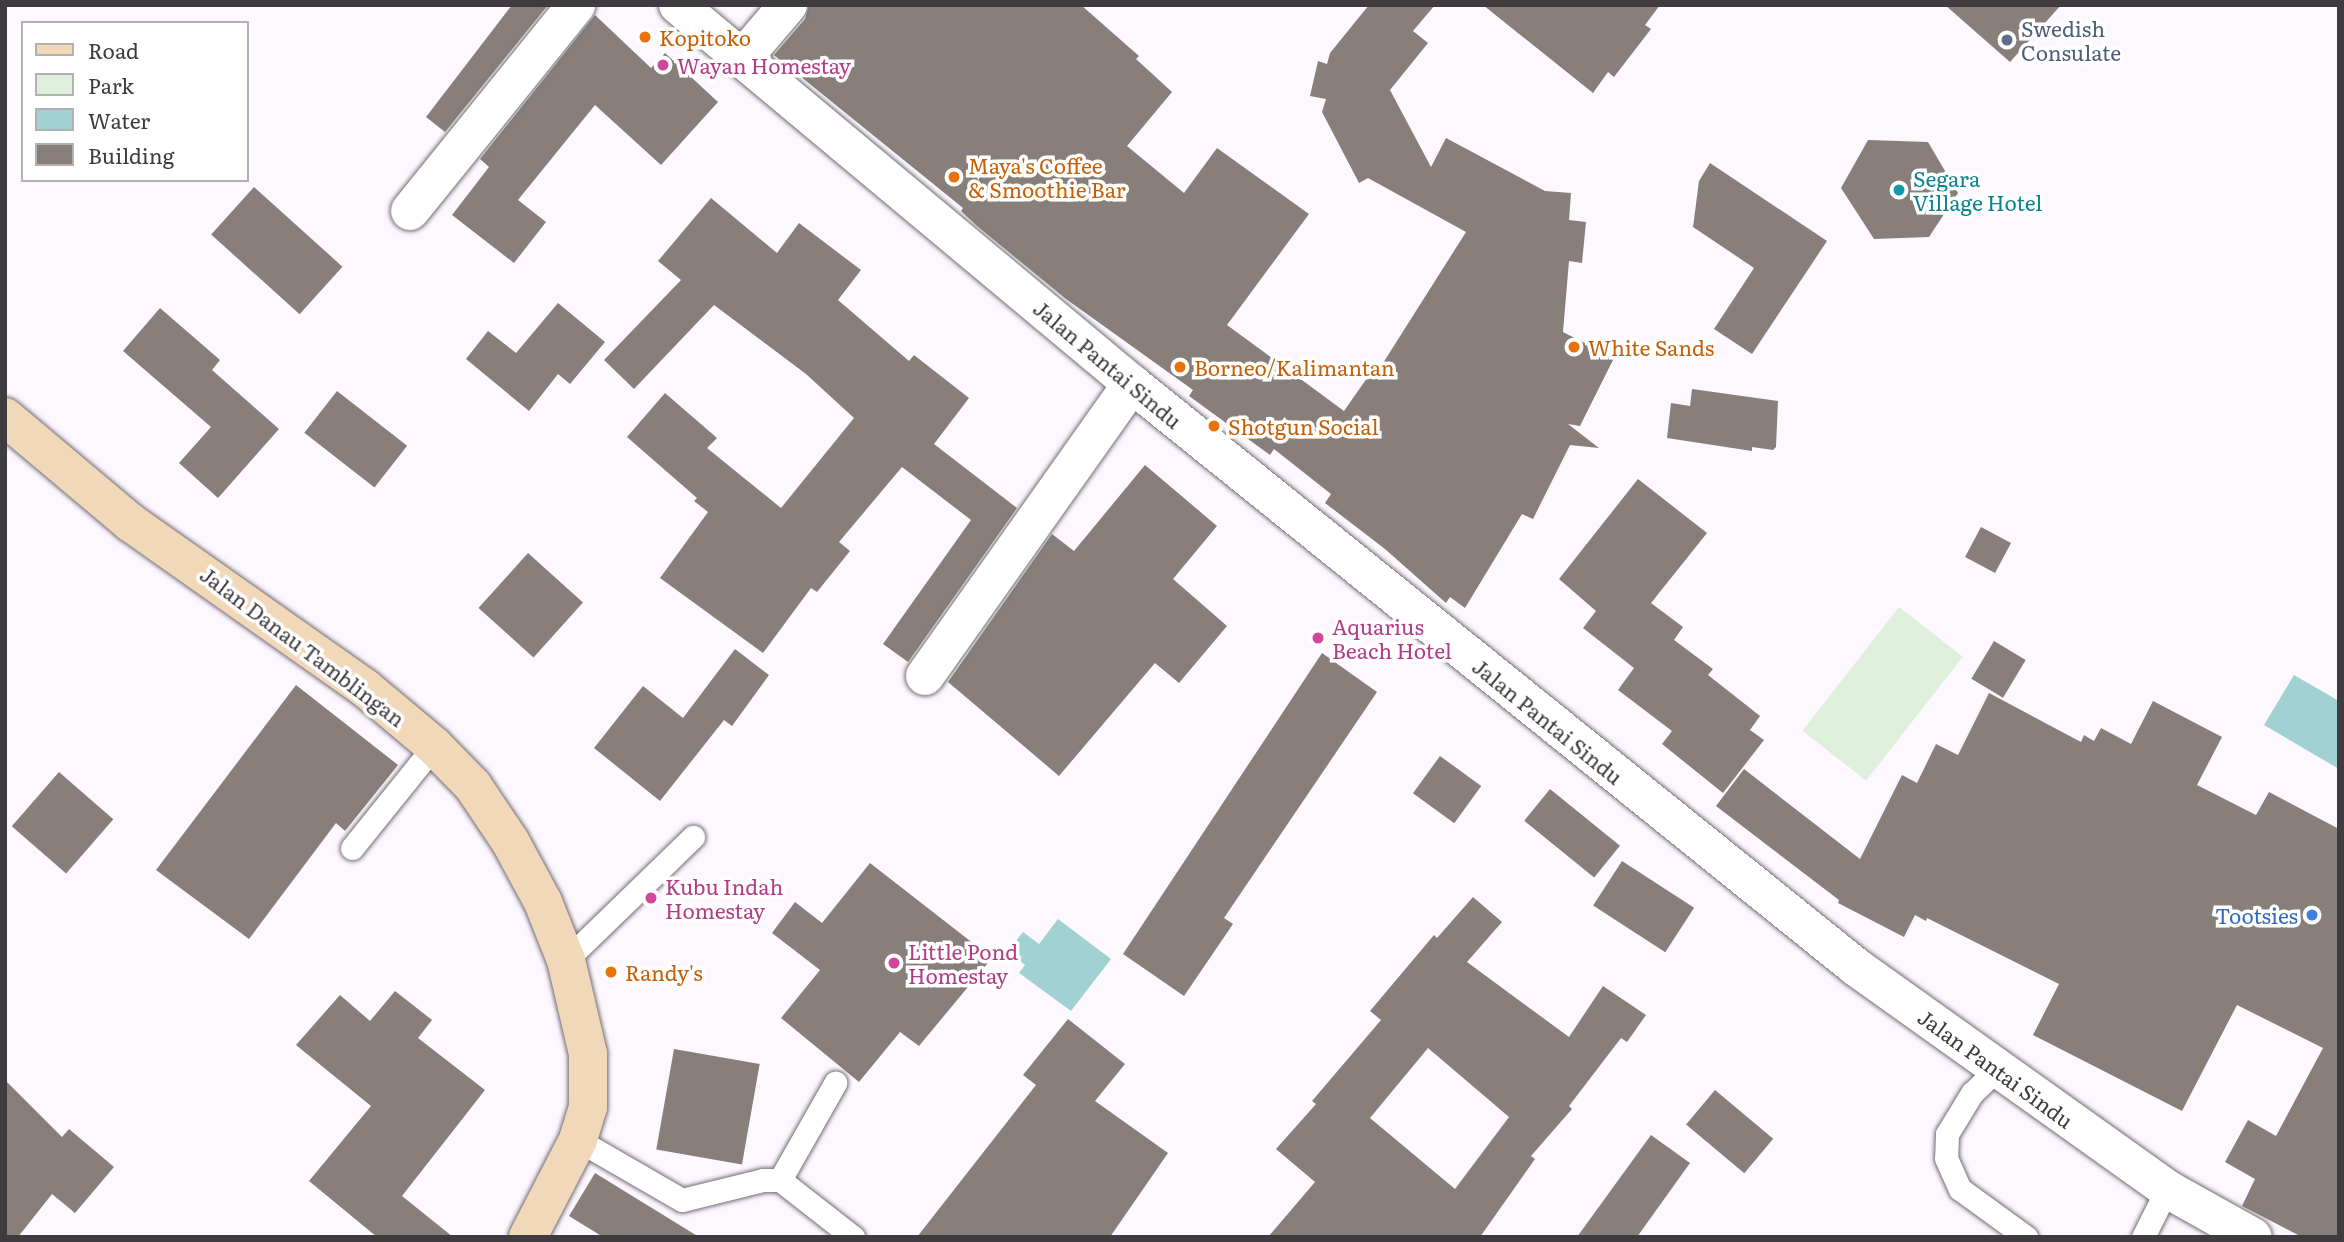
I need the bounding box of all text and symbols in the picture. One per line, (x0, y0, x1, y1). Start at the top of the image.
place label: Swedish Consulate (2021, 15, 2121, 65)
legend (21, 21, 248, 182)
place label: Kopitoko (659, 24, 751, 50)
marker: Kopitoko (637, 29, 653, 45)
marker: Swedish Consulate (1999, 32, 2015, 48)
text: Road (88, 34, 139, 65)
place label: Wayan Homestay (677, 52, 851, 78)
marker: Wayan Homestay (655, 57, 671, 73)
text: Park (88, 69, 134, 100)
text: Water (88, 104, 150, 135)
text: Building (88, 139, 174, 170)
place label: Maya's Coffee & Smoothie Bar (968, 152, 1126, 202)
place label: Segara Village Hotel (1913, 165, 2042, 215)
marker: Maya's Coffee & Smoothie Bar (946, 169, 962, 185)
marker: Segara Village Hotel (1891, 182, 1907, 198)
street label: Jalan Pantai Sindu (1029, 295, 1187, 433)
place label: White Sands (1588, 334, 1714, 360)
marker: White Sands (1566, 339, 1582, 355)
place label: Borneo/Kalimantan (1194, 354, 1395, 380)
marker: Borneo/Kalimantan (1172, 359, 1188, 375)
place label: Shotgun Social (1228, 413, 1379, 439)
marker: Shotgun Social (1206, 418, 1222, 434)
street label: Jalan Danau Tamblingan (196, 561, 410, 731)
place label: Aquarius Beach Hotel (1332, 613, 1452, 663)
marker: Aquarius Beach Hotel (1310, 630, 1326, 646)
street label: Jalan Pantai Sindu (1468, 653, 1628, 789)
place label: Kubu Indah Homestay (665, 873, 783, 923)
marker: Kubu Indah Homestay (643, 890, 659, 906)
place label: Tootsies (2215, 902, 2298, 928)
marker: Tootsies (2304, 907, 2320, 923)
place label: Little Pond Homestay (908, 938, 1018, 988)
marker: Little Pond Homestay (886, 955, 902, 971)
place label: Randy's (625, 959, 703, 985)
marker: Randy's (603, 964, 619, 980)
street label: Jalan Pantai Sindu (1914, 1003, 2078, 1133)

